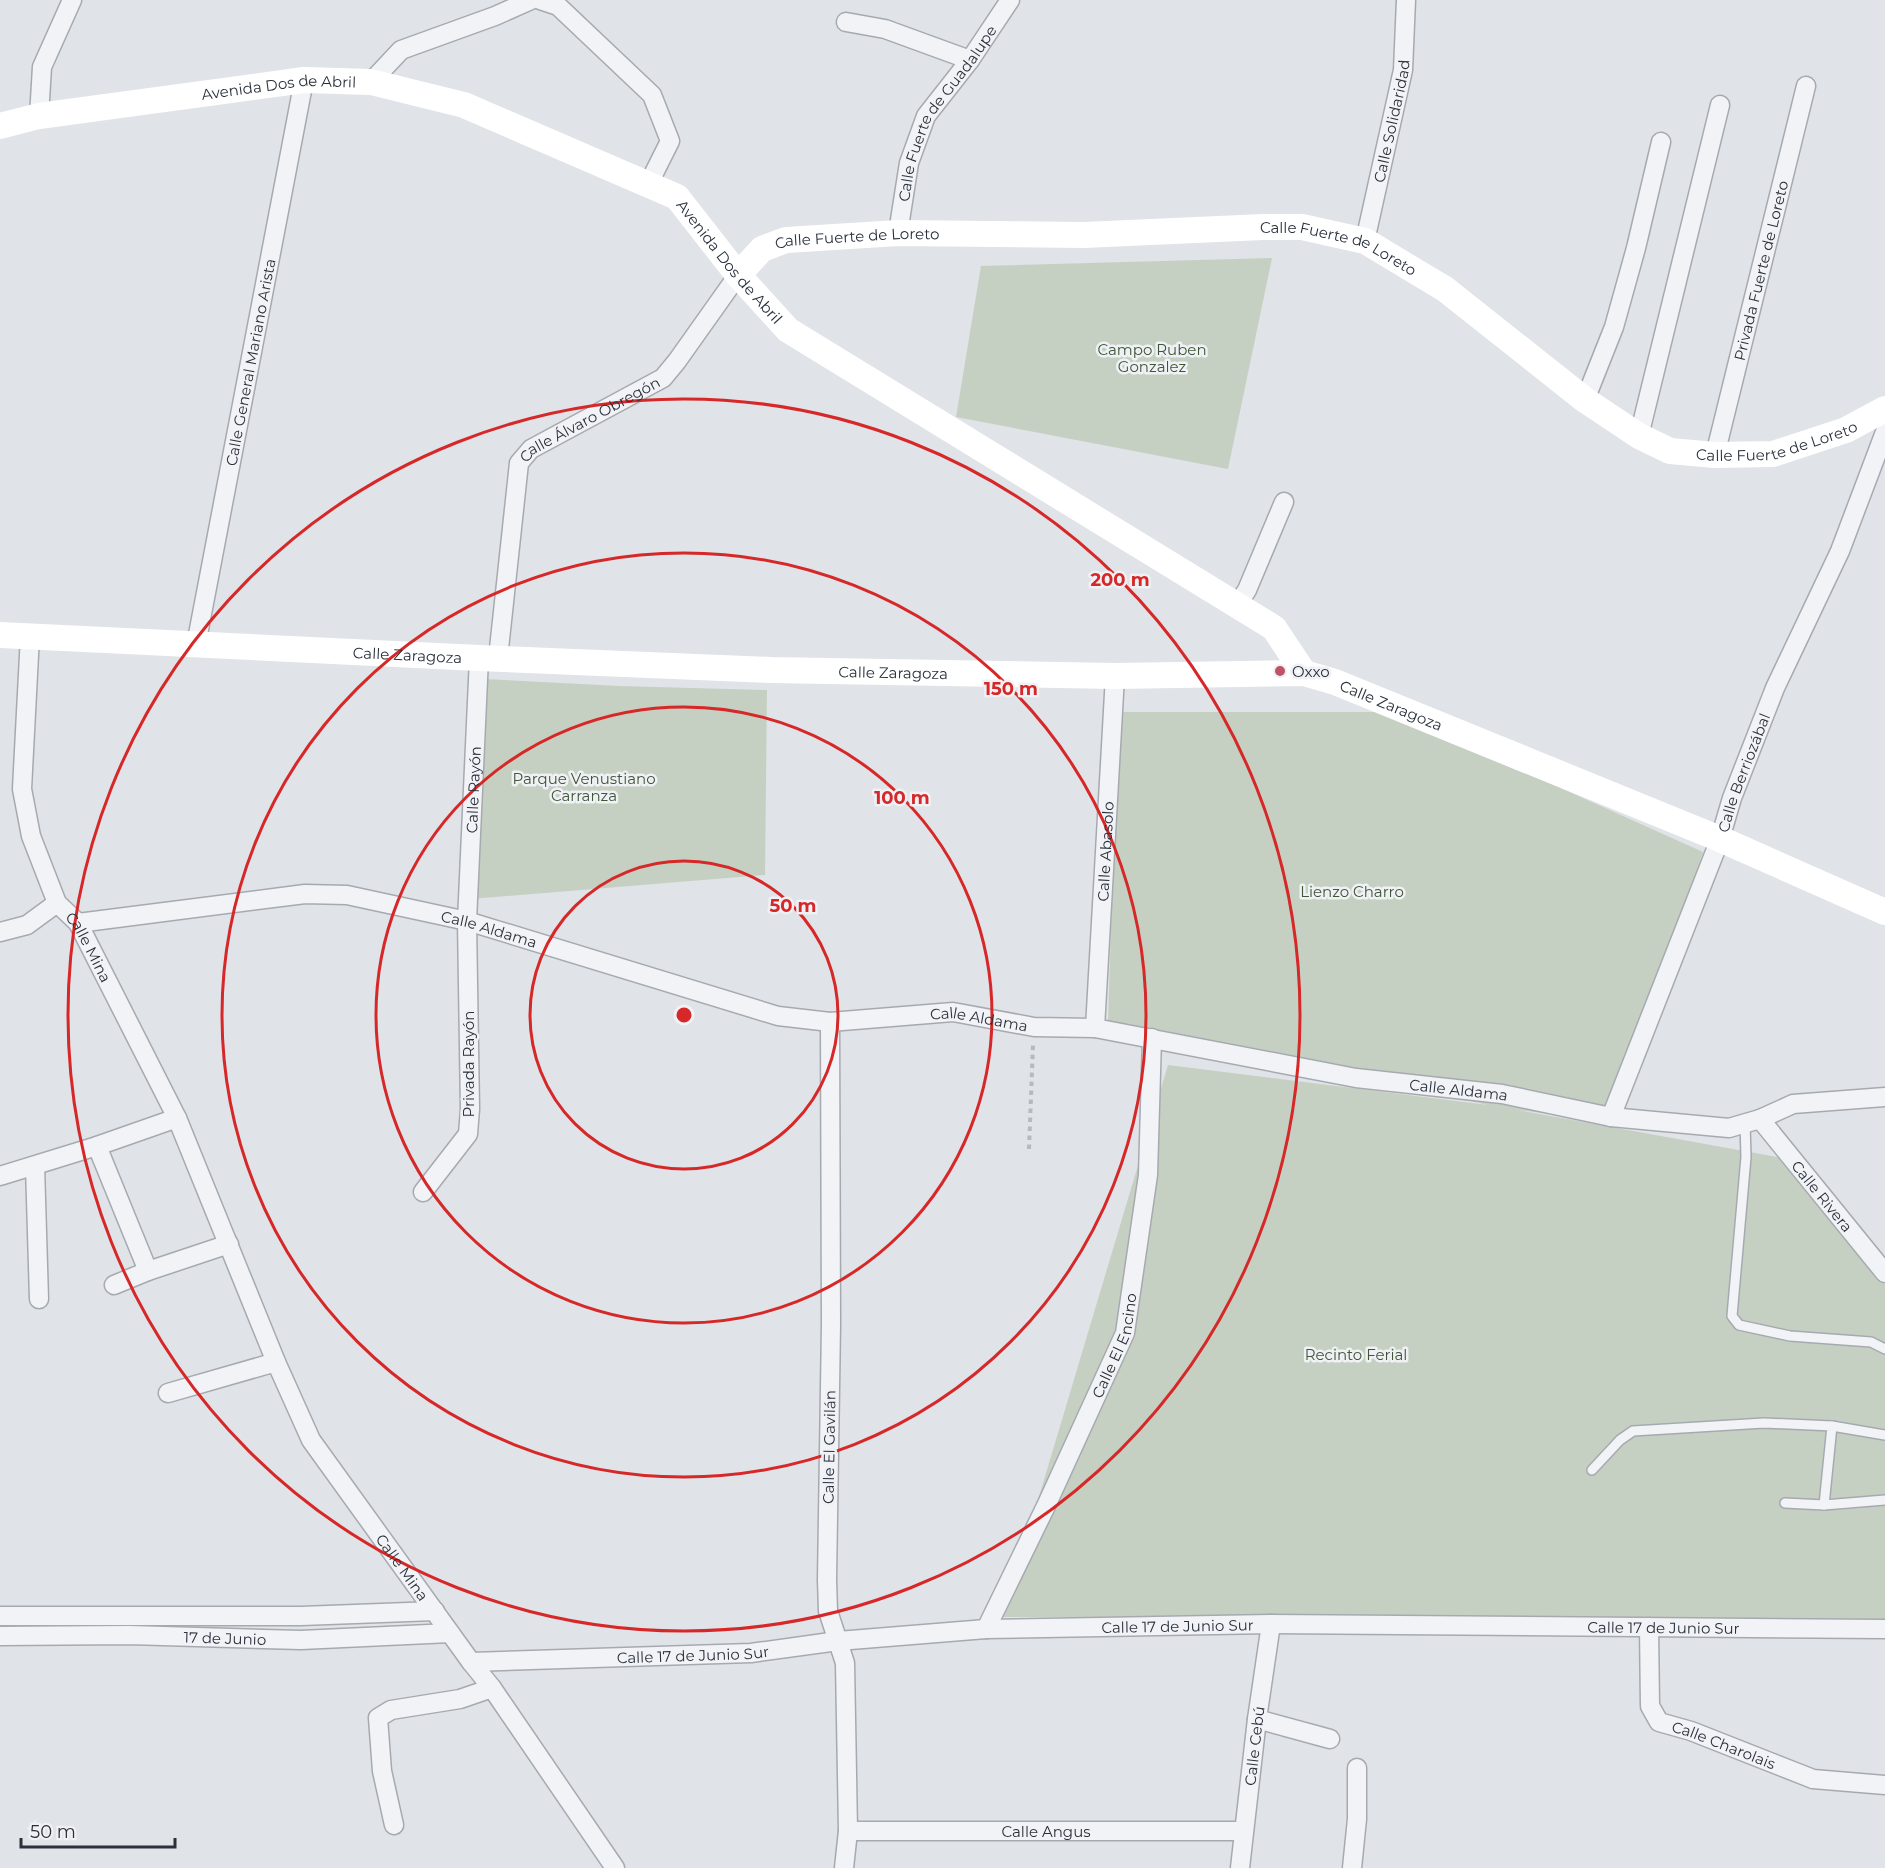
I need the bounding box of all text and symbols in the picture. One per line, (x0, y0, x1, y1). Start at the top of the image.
street label: Calle Fuerte de Guadalupe (894, 21, 1000, 203)
street label: Calle Solidaridad (1369, 59, 1413, 184)
street label: Avenida Dos de Abril (200, 70, 356, 103)
street label: Privada Fuerte de Loreto (1729, 178, 1792, 363)
street label: Avenida Dos de Abril (673, 196, 787, 327)
street label: Calle Fuerte de Loreto (1260, 217, 1420, 279)
street label: Calle Fuerte de Loreto (772, 223, 940, 253)
street label: Calle General Mariano Arista (221, 257, 279, 467)
park label: Campo Ruben Gonzalez (1097, 340, 1207, 376)
street label: Calle Álvaro Obregón (515, 372, 663, 466)
street label: Calle Fuerte de Loreto (1695, 416, 1861, 464)
text: 200 m (1090, 569, 1150, 591)
street label: Calle Zaragoza (352, 642, 463, 667)
street label: Calle Zaragoza (838, 662, 948, 683)
place label: Oxxo (1292, 662, 1330, 681)
marker: Oxxo (1273, 664, 1287, 678)
street label: Calle Zaragoza (1337, 676, 1446, 734)
text: 150 m (984, 678, 1038, 700)
street label: Calle Berriozábal (1713, 710, 1774, 834)
street label: Calle Rayón (462, 746, 484, 834)
park label: Parque Venustiano Carranza (512, 769, 656, 805)
text: 100 m (874, 787, 930, 809)
street label: Calle Abasolo (1093, 801, 1117, 902)
park label: Lienzo Charro (1300, 882, 1404, 901)
text: 50 m (770, 895, 816, 917)
street label: Calle Aldama (439, 906, 540, 951)
street label: Calle Mina (62, 907, 116, 985)
street label: Calle Aldama (929, 1003, 1029, 1035)
centre of rings (674, 1005, 694, 1025)
street label: Privada Rayón (459, 1011, 478, 1117)
street label: Calle Aldama (1408, 1074, 1510, 1105)
street label: Calle Rivera (1788, 1156, 1857, 1235)
street label: Calle El Encino (1087, 1292, 1140, 1401)
park label: Recinto Ferial (1305, 1345, 1407, 1364)
street label: Calle El Gavilán (819, 1390, 839, 1504)
street label: Calle Mina (372, 1530, 433, 1604)
street label: Calle 17 de Junio Sur (1101, 1615, 1254, 1636)
street label: Calle 17 de Junio Sur (1587, 1617, 1740, 1637)
street label: 17 de Junio (183, 1627, 267, 1648)
street label: Calle 17 de Junio Sur (616, 1641, 770, 1667)
street label: Calle Cebú (1240, 1705, 1268, 1787)
street label: Calle Charolais (1670, 1717, 1778, 1773)
scale bar (21, 1811, 176, 1849)
text: 50 m (30, 1821, 76, 1843)
street label: Calle Angus (1001, 1822, 1091, 1841)

